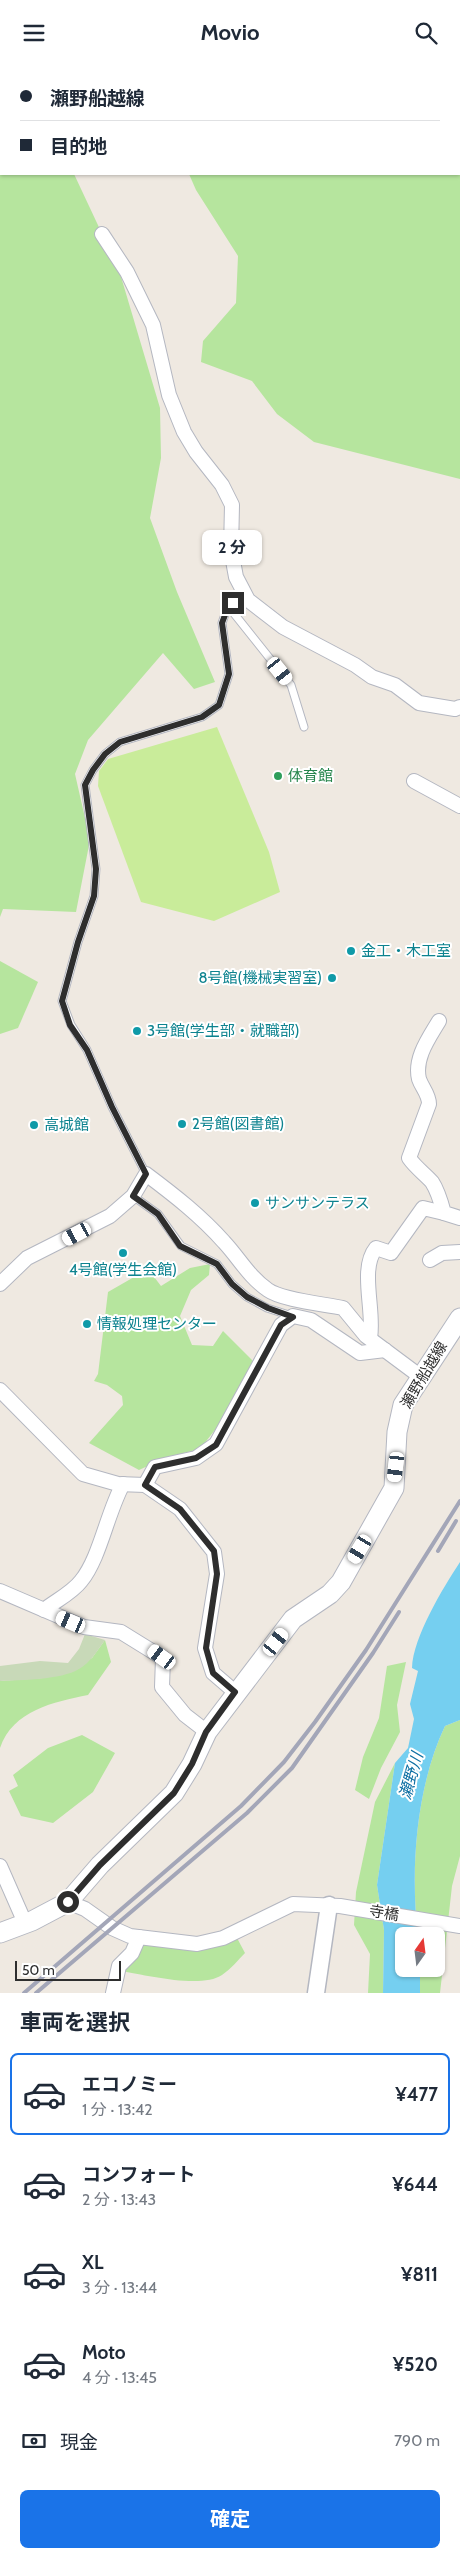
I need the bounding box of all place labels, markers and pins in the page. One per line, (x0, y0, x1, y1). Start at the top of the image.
place label: 体育館 (288, 767, 333, 785)
marker: 体育館 (272, 770, 284, 782)
place label: 金工・木工室 (361, 942, 451, 960)
marker: 金工・木工室 (345, 945, 357, 957)
place label: 8号館(機械実習室) (199, 969, 322, 987)
marker: 8号館(機械実習室) (326, 972, 338, 984)
place label: 3号館(学生部・就職部) (147, 1022, 300, 1040)
marker: 3号館(学生部・就職部) (131, 1025, 143, 1037)
place label: 2号館(図書館) (192, 1115, 284, 1133)
place label: 高城館 (44, 1116, 89, 1134)
marker: 2号館(図書館) (176, 1118, 188, 1130)
marker: 高城館 (28, 1119, 40, 1131)
place label: サンサンテラス (265, 1194, 370, 1212)
marker: サンサンテラス (249, 1197, 261, 1209)
marker: 4号館(学生会館) (117, 1247, 129, 1259)
place label: 4号館(学生会館) (69, 1261, 177, 1279)
place label: 情報処理センター (97, 1315, 217, 1333)
marker: 情報処理センター (81, 1318, 93, 1330)

